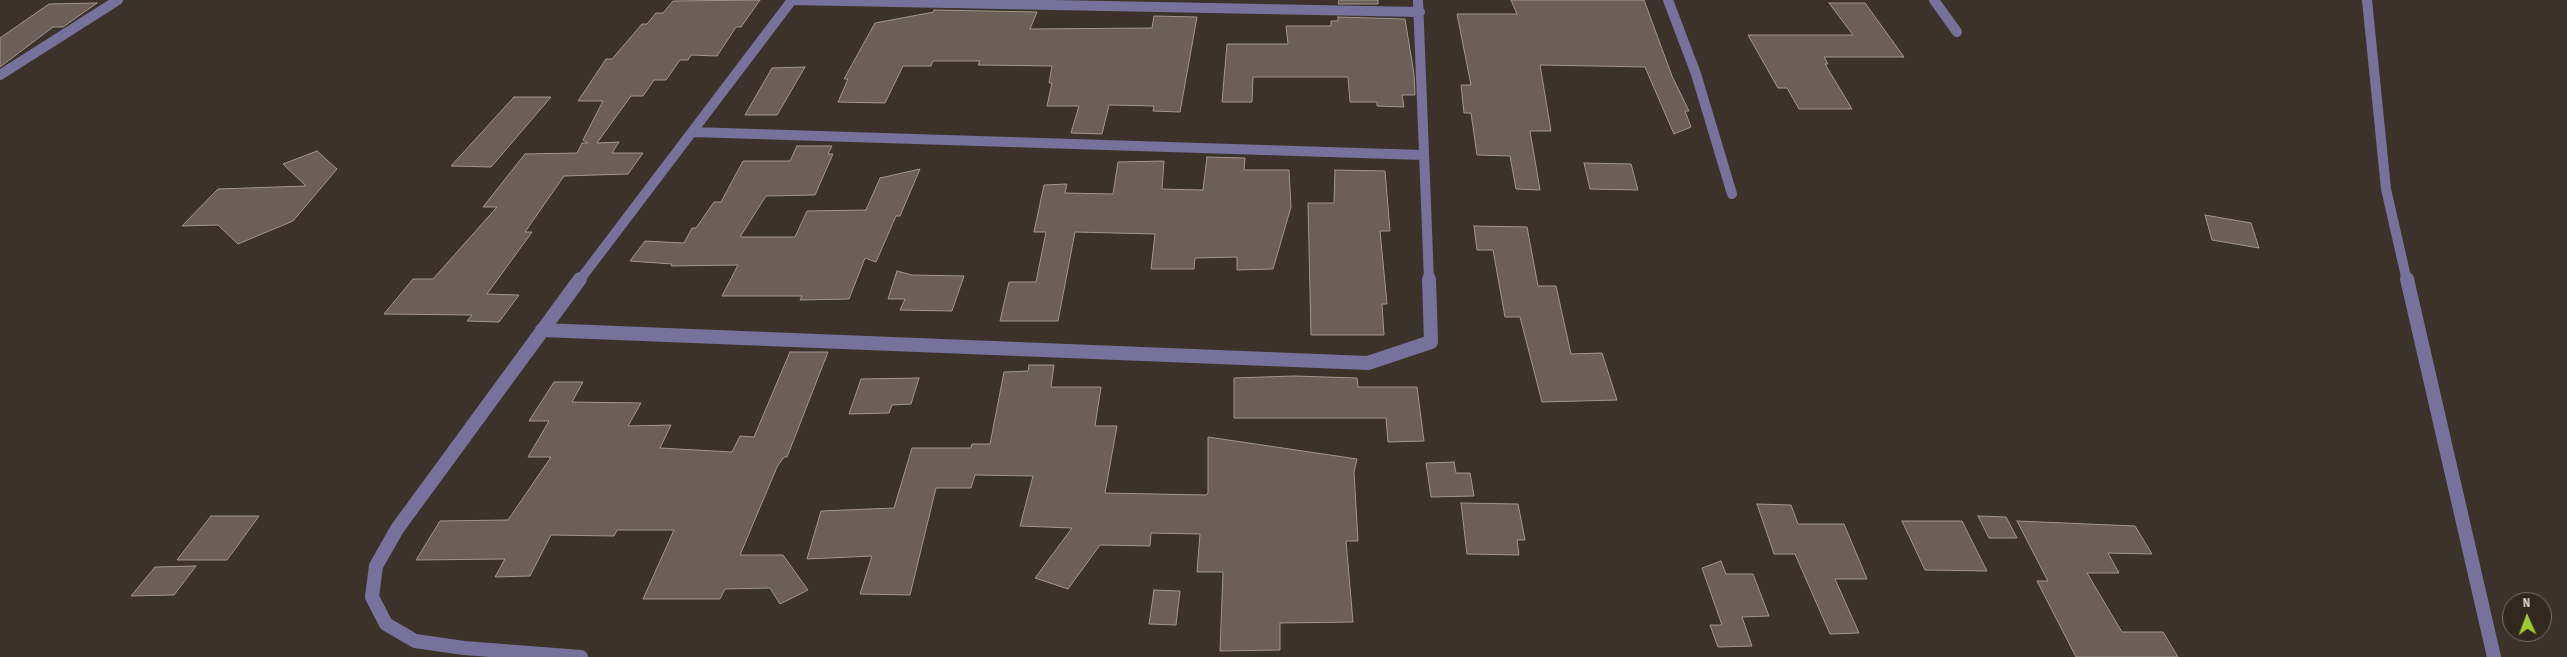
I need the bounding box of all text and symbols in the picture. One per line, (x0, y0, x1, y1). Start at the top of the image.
north arrow (2502, 592, 2552, 642)
text: N (2522, 594, 2531, 611)

